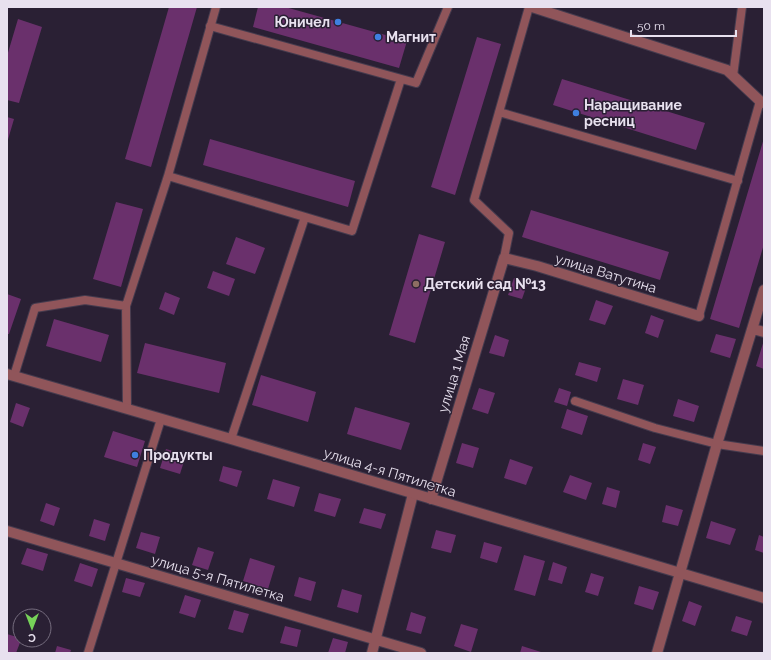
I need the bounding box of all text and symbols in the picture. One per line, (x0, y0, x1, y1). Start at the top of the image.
scale bar (631, 12, 736, 38)
place label: Юничел (275, 14, 330, 30)
marker: Юничел (333, 17, 343, 27)
text: 50 m (637, 19, 665, 33)
place label: Магнит (386, 29, 436, 45)
marker: Магнит (373, 32, 383, 42)
place label: Наращивание ресниц (584, 97, 682, 129)
marker: Наращивание ресниц (571, 108, 581, 118)
street label: улица Ватутина (553, 250, 659, 296)
place label: Детский сад №13 (424, 276, 546, 292)
marker: Детский сад №13 (411, 279, 421, 289)
street label: улица 1 Мая (435, 333, 473, 415)
street label: улица 4-я Пятилетка (322, 444, 458, 500)
place label: Продукты (143, 447, 213, 463)
marker: Продукты (130, 450, 140, 460)
street label: улица 5-я Пятилетка (150, 551, 286, 605)
north arrow (12, 608, 52, 648)
text: С (28, 631, 36, 644)

